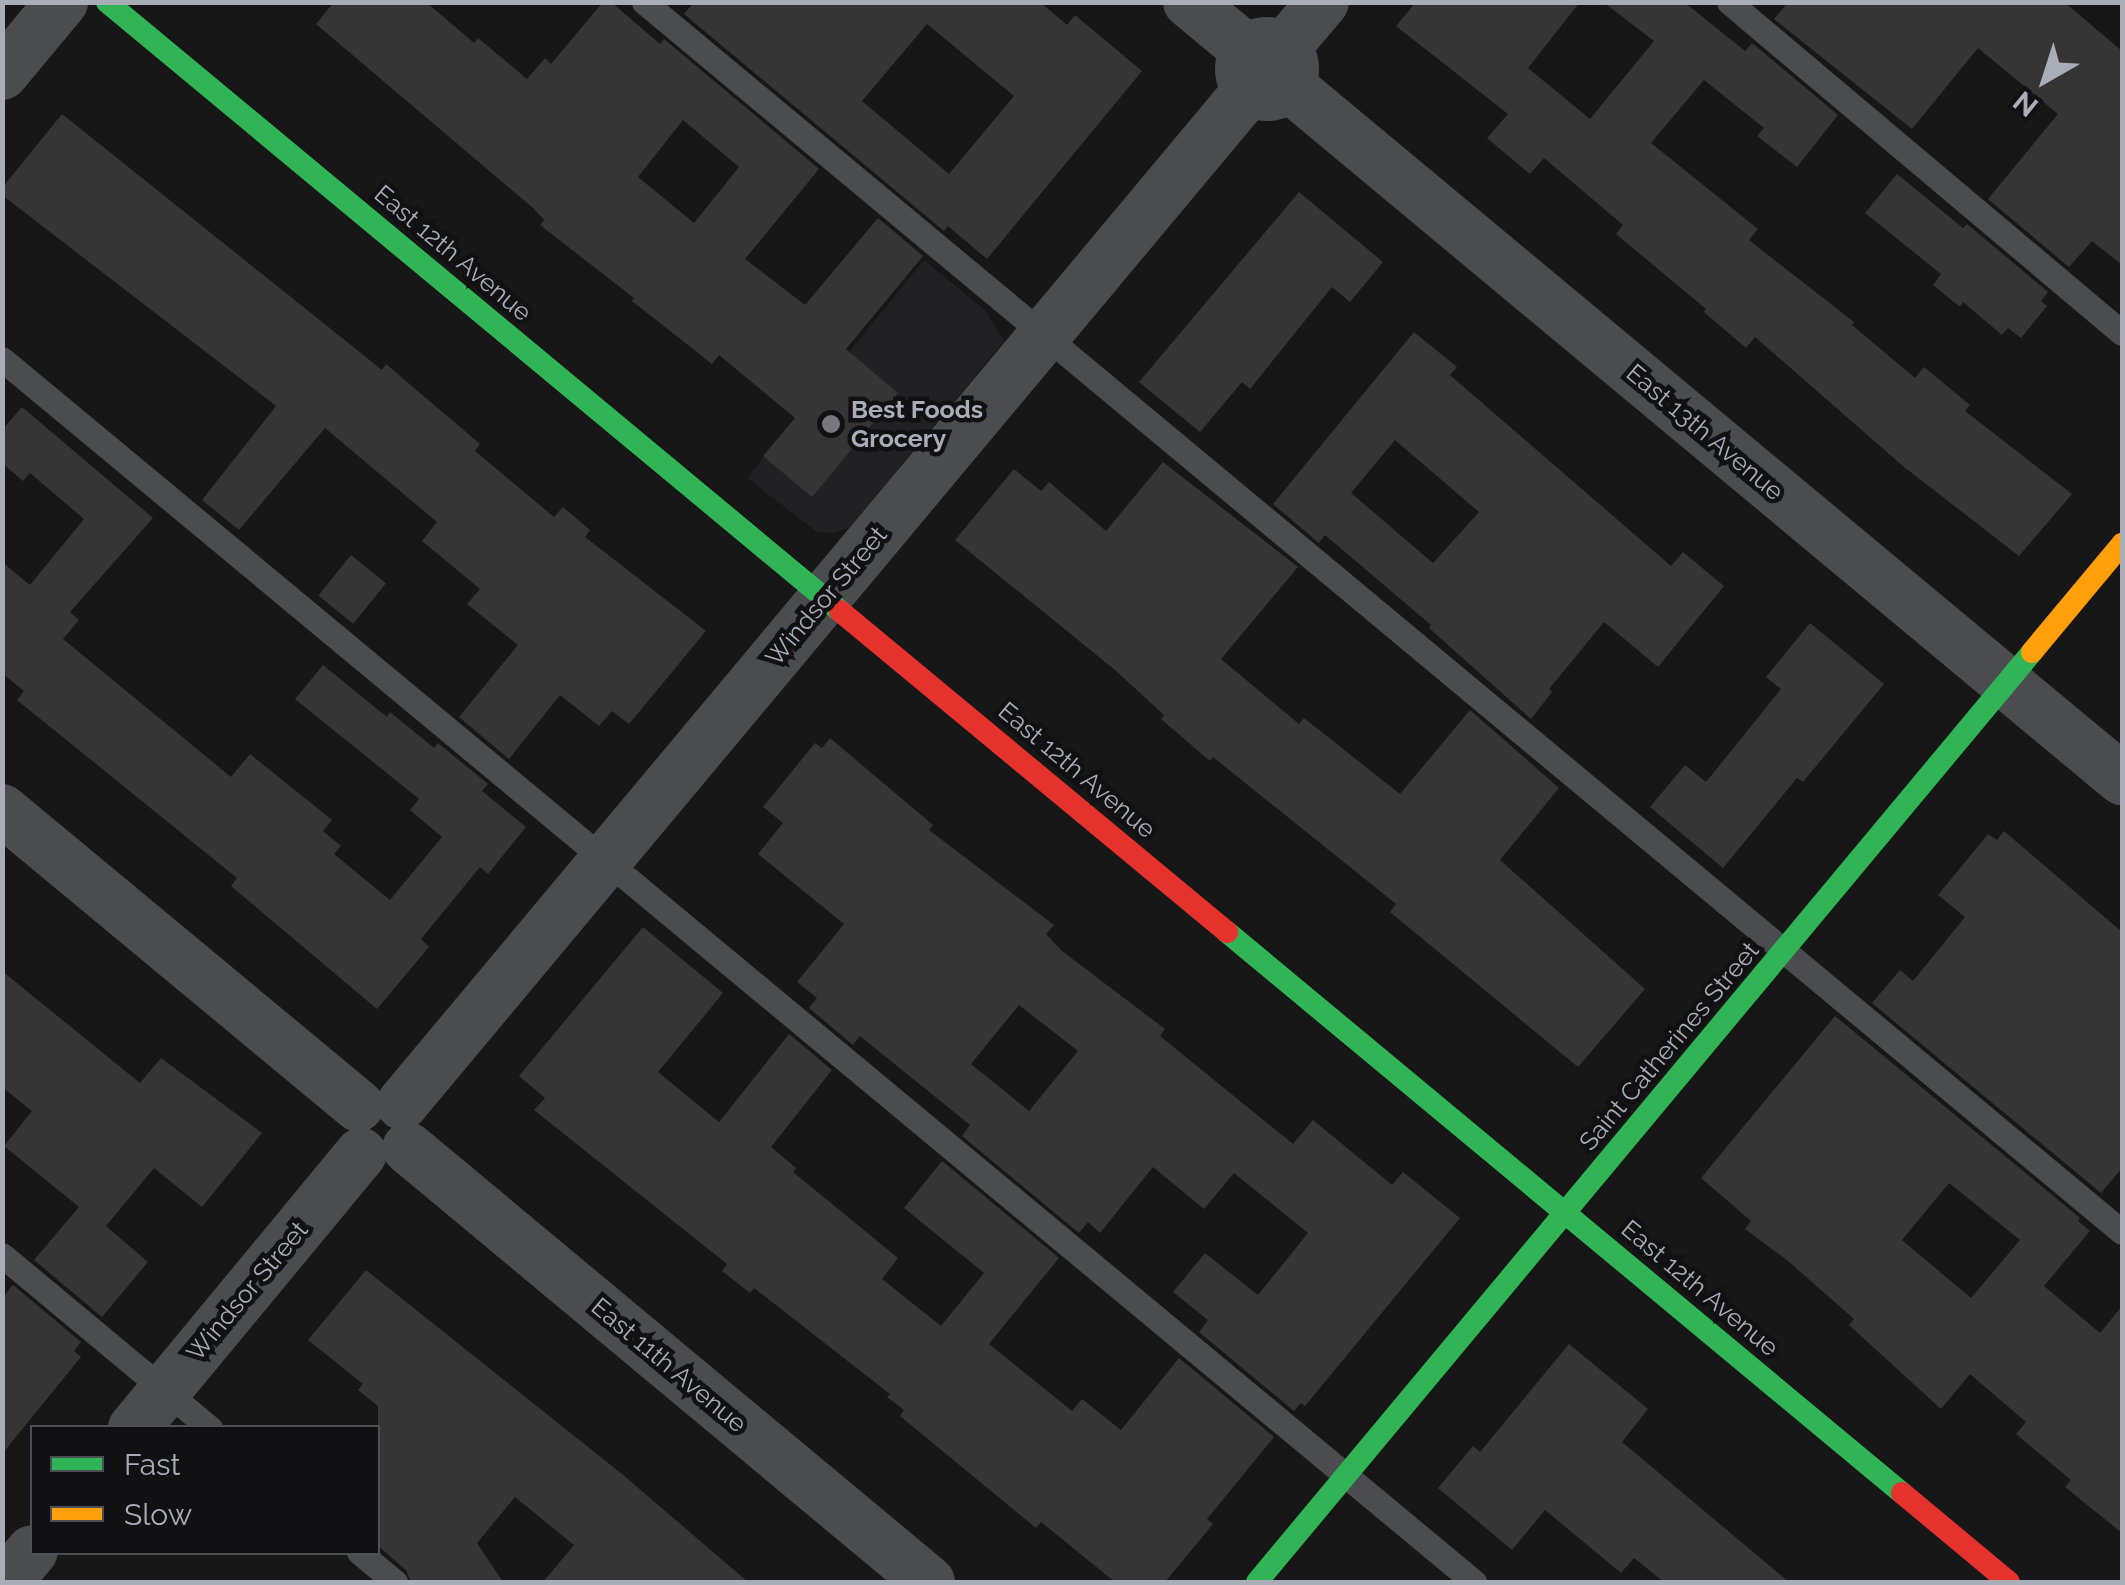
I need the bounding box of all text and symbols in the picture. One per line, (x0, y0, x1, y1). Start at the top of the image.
north arrow (1995, 30, 2095, 130)
text: N (2007, 84, 2044, 123)
street label: East 12th Avenue (368, 178, 538, 328)
street label: East 13th Avenue (1620, 357, 1790, 507)
place label: Best Foods Grocery (851, 395, 983, 454)
marker: Best Foods Grocery (820, 413, 842, 435)
street label: Windsor Street (759, 520, 893, 672)
street label: East 12th Avenue (992, 695, 1162, 845)
street label: Saint Catherines Street (1573, 936, 1765, 1156)
street label: East 12th Avenue (1615, 1213, 1785, 1363)
street label: Windsor Street (180, 1215, 314, 1367)
street label: East 11th Avenue (585, 1291, 753, 1439)
legend (30, 1425, 380, 1555)
text: Fast (124, 1447, 181, 1482)
text: Slow (124, 1497, 192, 1532)

